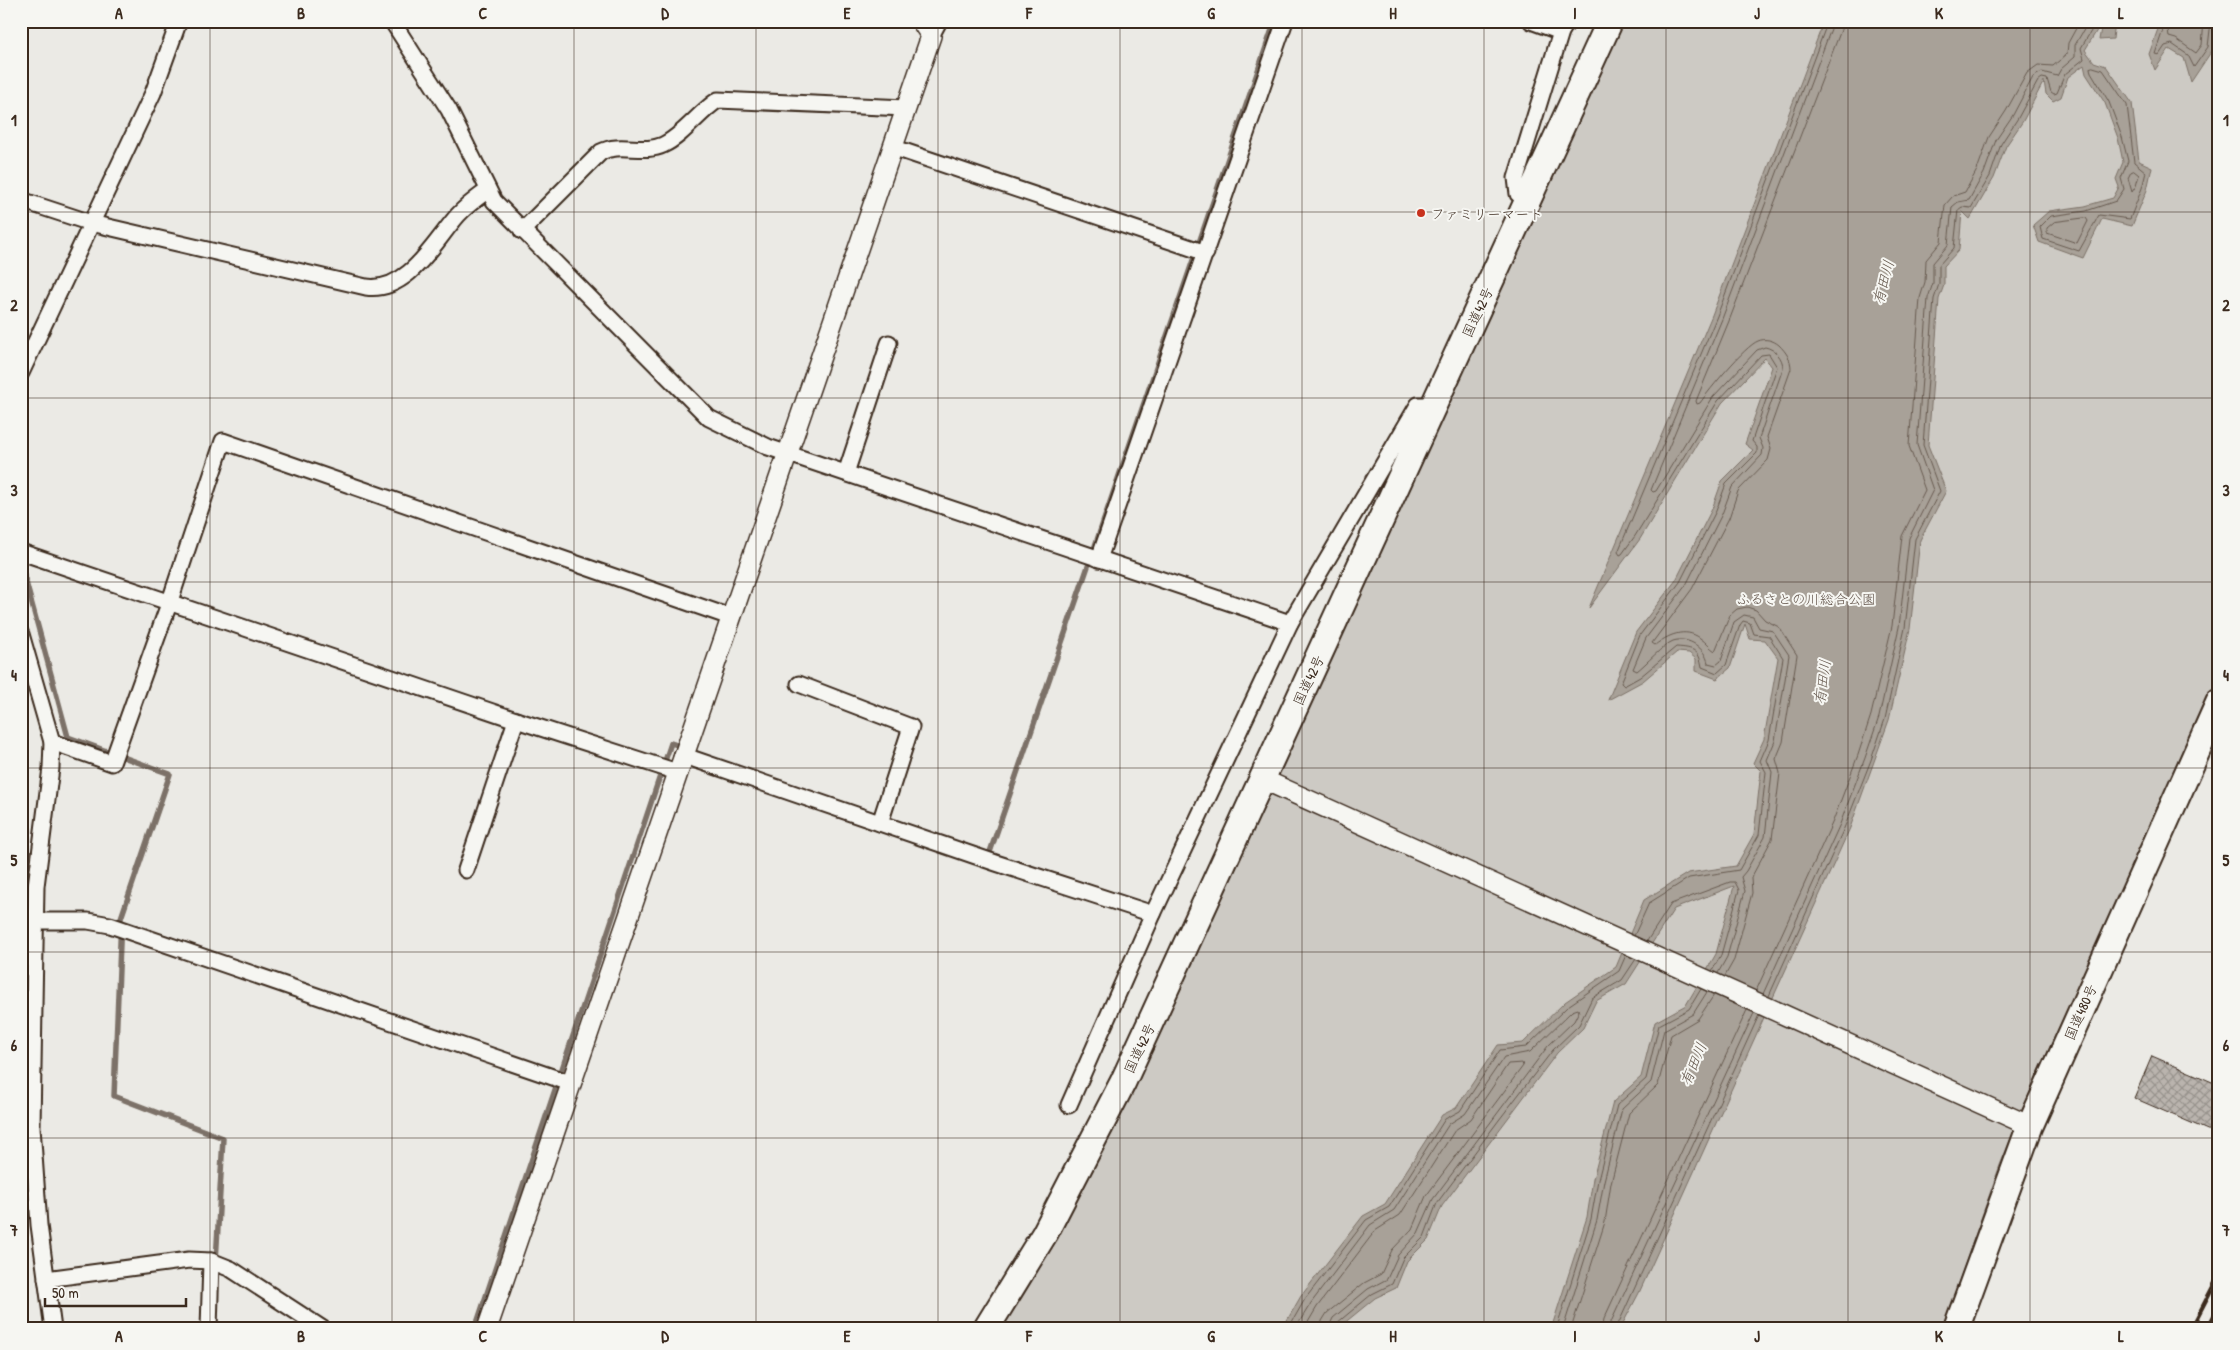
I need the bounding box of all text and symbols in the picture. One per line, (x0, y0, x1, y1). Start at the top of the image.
text: A (115, 2, 123, 24)
text: B (297, 2, 305, 24)
text: C (479, 2, 488, 24)
text: D (661, 2, 669, 24)
text: E (843, 2, 851, 24)
text: F (1025, 2, 1033, 24)
text: G (1207, 2, 1215, 24)
text: H (1389, 2, 1397, 24)
text: I (1573, 2, 1577, 24)
text: J (1754, 2, 1760, 24)
text: K (1935, 2, 1944, 24)
text: L (2118, 2, 2124, 24)
text: 1 (11, 109, 17, 131)
text: 1 (2223, 109, 2229, 131)
place label: ファミリーマート (1431, 204, 1543, 223)
marker: ファミリーマート (1415, 207, 1427, 219)
water label: 有田川 (1867, 258, 1899, 306)
street label: 国道42号 (1457, 284, 1497, 340)
text: 2 (10, 294, 18, 316)
text: 2 (2222, 294, 2230, 316)
text: 3 (10, 479, 18, 501)
text: 3 (2222, 479, 2230, 501)
park label: ふるさとの川総合公園 (1736, 589, 1876, 608)
street label: 国道42号 (1288, 652, 1328, 708)
water label: 有田川 (1808, 658, 1836, 706)
text: 4 (11, 664, 17, 686)
text: 4 (2223, 664, 2229, 686)
text: 5 (11, 849, 18, 871)
text: 5 (2223, 849, 2230, 871)
street label: 国道480号 (2059, 981, 2101, 1043)
street label: 国道42号 (1119, 1020, 1159, 1076)
text: 6 (11, 1034, 18, 1056)
text: 6 (2223, 1034, 2230, 1056)
water label: 有田川 (1675, 1039, 1711, 1089)
text: 7 (9, 1219, 18, 1241)
text: 7 (2221, 1219, 2230, 1241)
scale bar (45, 1275, 186, 1307)
text: 50 m (52, 1282, 79, 1303)
text: A (115, 1325, 123, 1347)
text: B (297, 1325, 305, 1347)
text: C (479, 1325, 488, 1347)
text: D (661, 1325, 669, 1347)
text: E (843, 1325, 851, 1347)
text: F (1025, 1325, 1033, 1347)
text: G (1207, 1325, 1215, 1347)
text: H (1389, 1325, 1397, 1347)
text: I (1573, 1325, 1577, 1347)
text: J (1754, 1325, 1760, 1347)
text: K (1935, 1325, 1944, 1347)
text: L (2118, 1325, 2124, 1347)

